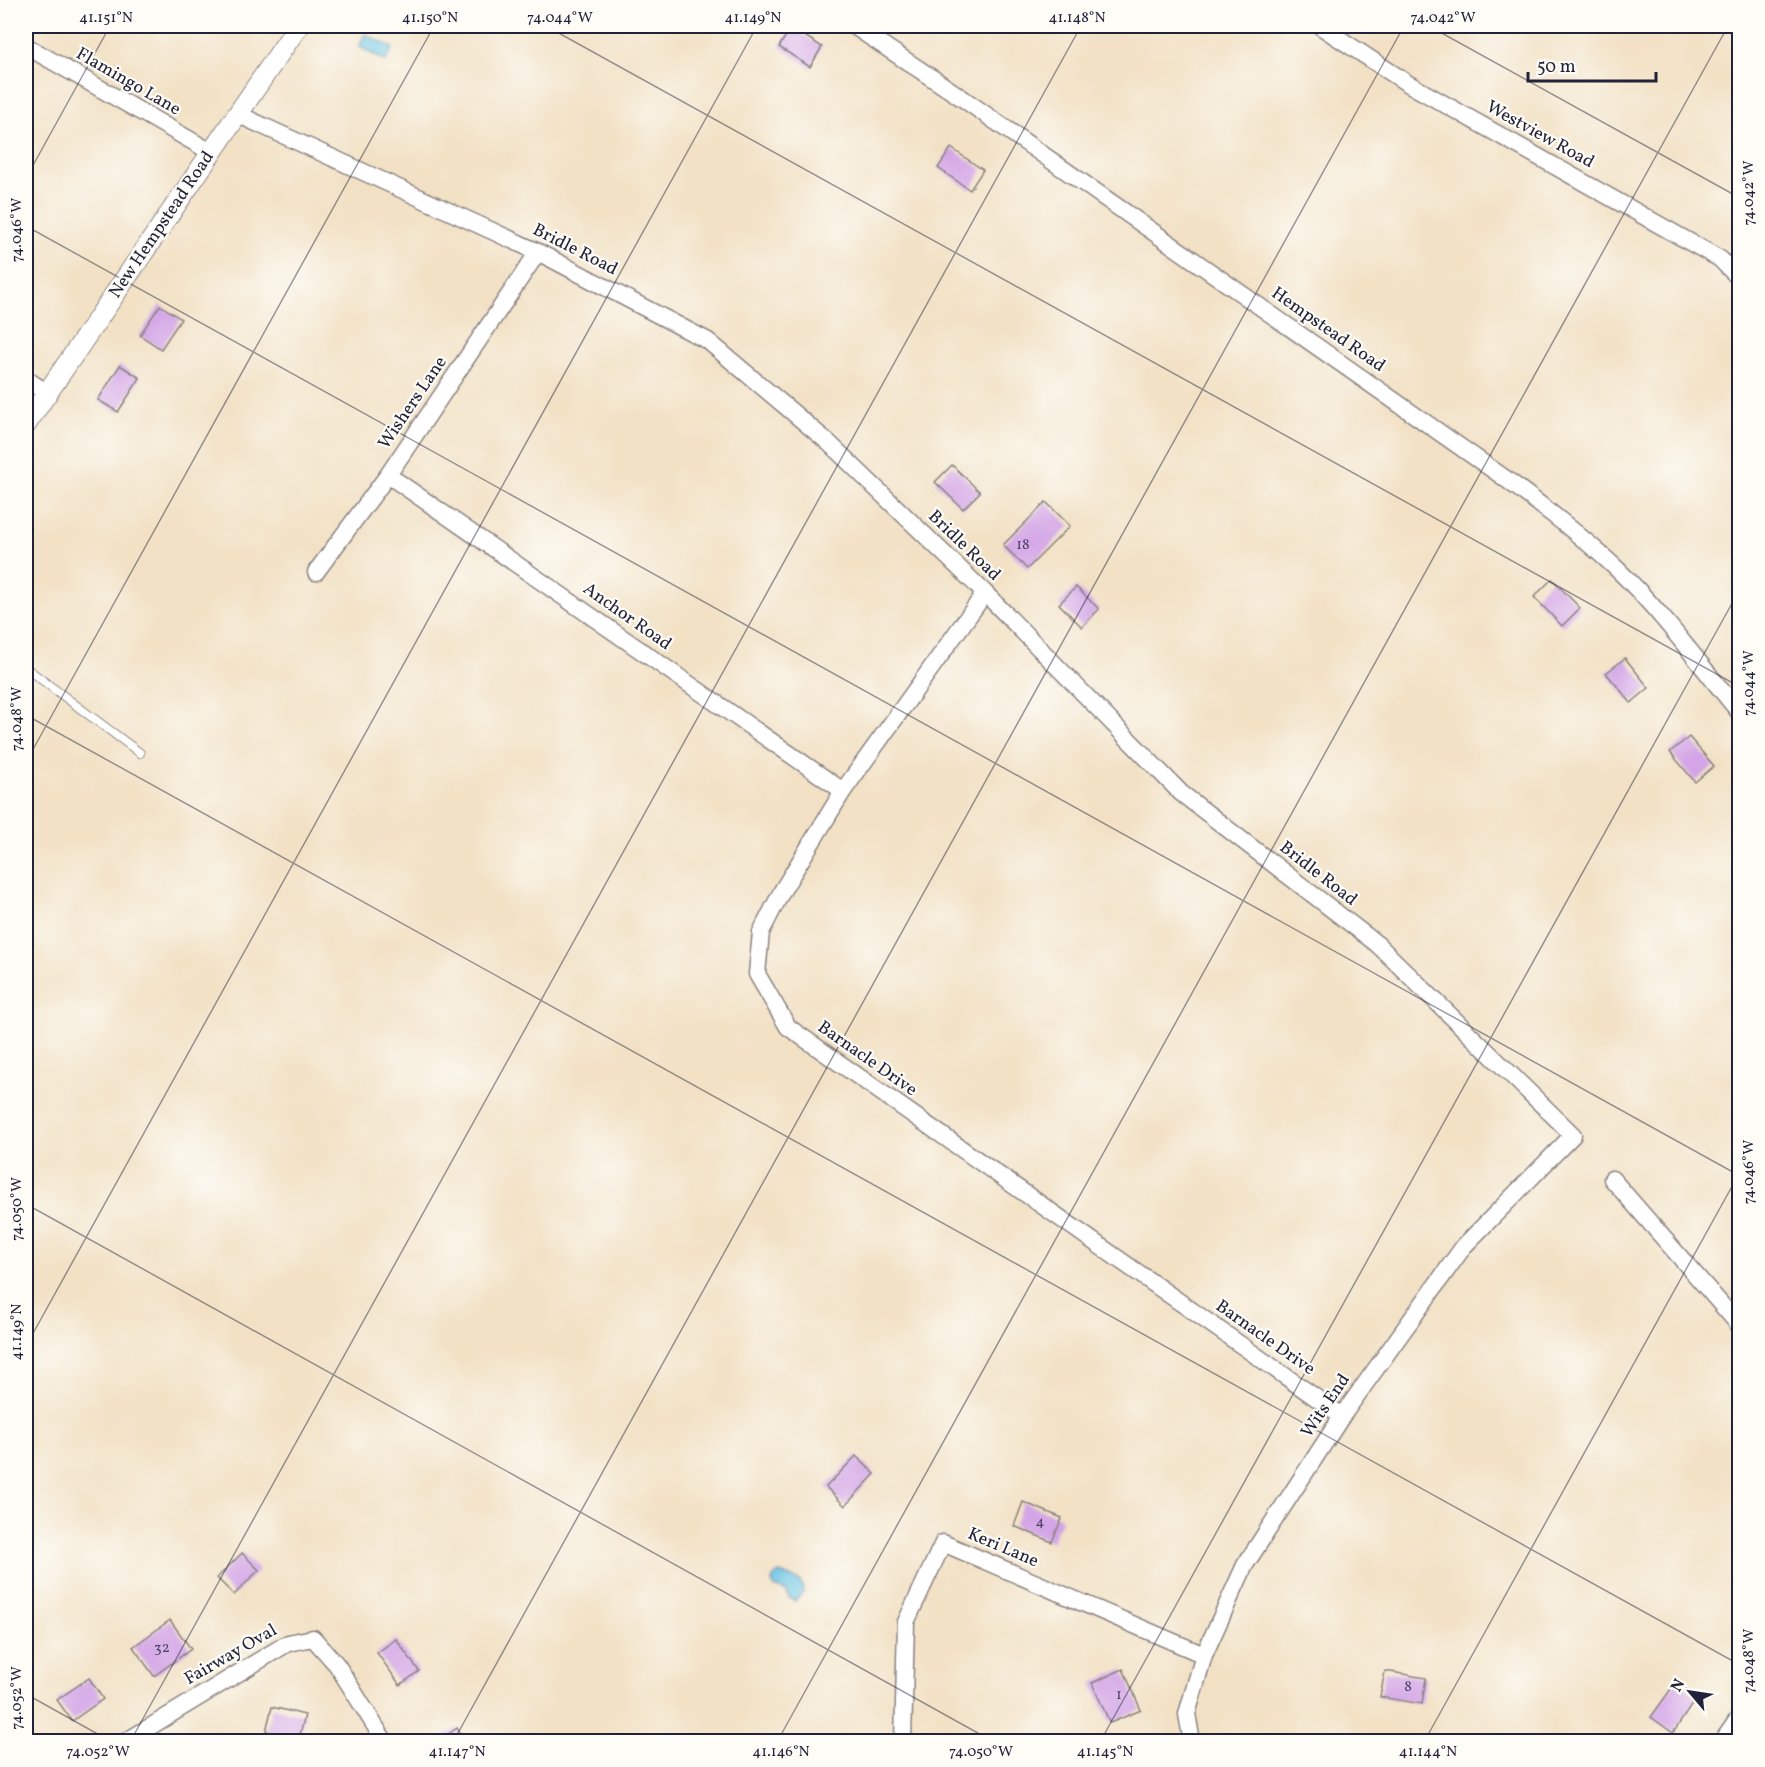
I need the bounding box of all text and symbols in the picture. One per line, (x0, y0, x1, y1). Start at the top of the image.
text: 41.151°N (79, 8, 133, 29)
text: 41.150°N (402, 8, 458, 29)
text: 74.044°W (527, 8, 593, 29)
text: 41.149°N (725, 8, 781, 29)
text: 41.148°N (1048, 8, 1106, 29)
text: 74.042°W (1410, 8, 1476, 29)
street label: Flamingo Lane (71, 42, 185, 122)
scale bar (1528, 45, 1656, 83)
text: 50 m (1537, 55, 1576, 80)
street label: Westview Road (1481, 95, 1599, 175)
street label: New Hempstead Road (103, 146, 221, 304)
text: 74.042°W (1739, 160, 1760, 226)
text: 74.046°W (7, 198, 28, 262)
street label: Bridle Road (528, 218, 622, 282)
street label: Hempstead Road (1266, 281, 1390, 379)
street label: Wishers Lane (373, 352, 453, 454)
street label: Bridle Road (922, 505, 1006, 587)
house number: 18 (1016, 535, 1030, 556)
street label: Anchor Road (578, 577, 676, 657)
text: 74.044°W (1739, 650, 1760, 716)
text: 74.048°W (7, 687, 28, 751)
street label: Bridle Road (1274, 836, 1362, 912)
street label: Barnacle Drive (812, 1015, 922, 1103)
text: 74.046°W (1739, 1140, 1760, 1204)
text: 74.050°W (7, 1177, 28, 1241)
street label: Barnacle Drive (1210, 1294, 1320, 1382)
text: 41.149°N (7, 1304, 28, 1360)
street label: Wits End (1295, 1369, 1357, 1443)
house number: 4 (1036, 1512, 1045, 1533)
street label: Keri Lane (964, 1522, 1042, 1574)
street label: Fairway Oval (180, 1618, 282, 1692)
text: 74.048°W (1739, 1629, 1760, 1693)
house number: 32 (154, 1638, 170, 1659)
north arrow (1660, 1662, 1720, 1722)
text: 74.052°W (7, 1666, 28, 1730)
text: N (1666, 1675, 1691, 1696)
house number: 8 (1404, 1677, 1412, 1698)
house number: 1 (1116, 1685, 1122, 1706)
text: 74.052°W (66, 1742, 130, 1763)
text: 41.147°N (428, 1742, 486, 1763)
text: 41.146°N (752, 1742, 810, 1763)
text: 74.050°W (949, 1742, 1013, 1763)
text: 41.145°N (1077, 1742, 1133, 1763)
text: 41.144°N (1399, 1742, 1457, 1763)

